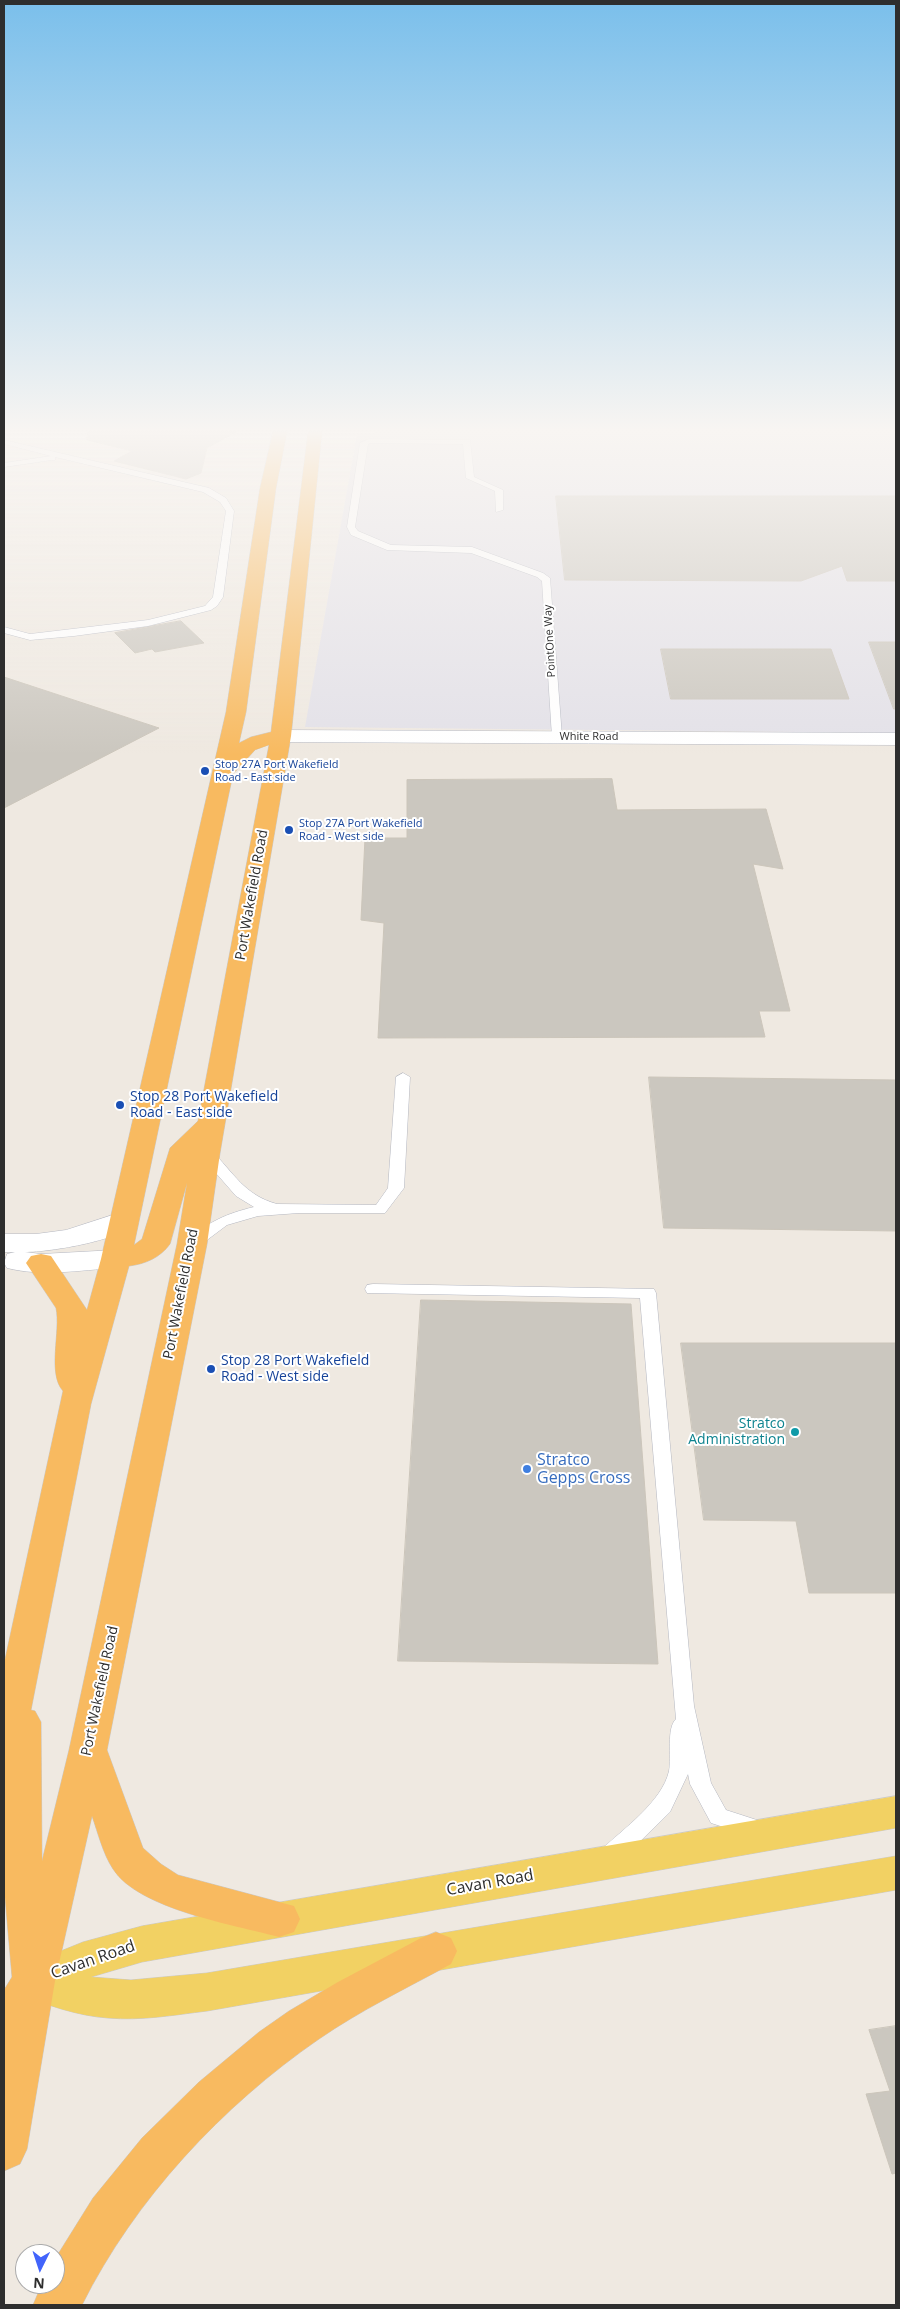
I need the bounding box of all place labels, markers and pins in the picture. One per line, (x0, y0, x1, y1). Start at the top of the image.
place label: Stop 27A Port Wakefield Road - East side (215, 758, 338, 784)
marker: Stop 27A Port Wakefield Road - East side (199, 765, 211, 777)
place label: Stop 27A Port Wakefield Road - West side (299, 817, 422, 843)
marker: Stop 27A Port Wakefield Road - West side (283, 824, 295, 836)
place label: Stop 28 Port Wakefield Road - East side (130, 1089, 278, 1122)
marker: Stop 28 Port Wakefield Road - East side (114, 1099, 126, 1111)
place label: Stop 28 Port Wakefield Road - West side (221, 1353, 369, 1385)
marker: Stop 28 Port Wakefield Road - West side (205, 1363, 217, 1375)
place label: Stratco Administration (688, 1416, 785, 1448)
marker: Stratco Administration (789, 1426, 801, 1438)
place label: Stratco Gepps Cross (537, 1450, 630, 1488)
marker: Stratco Gepps Cross (521, 1463, 533, 1475)

